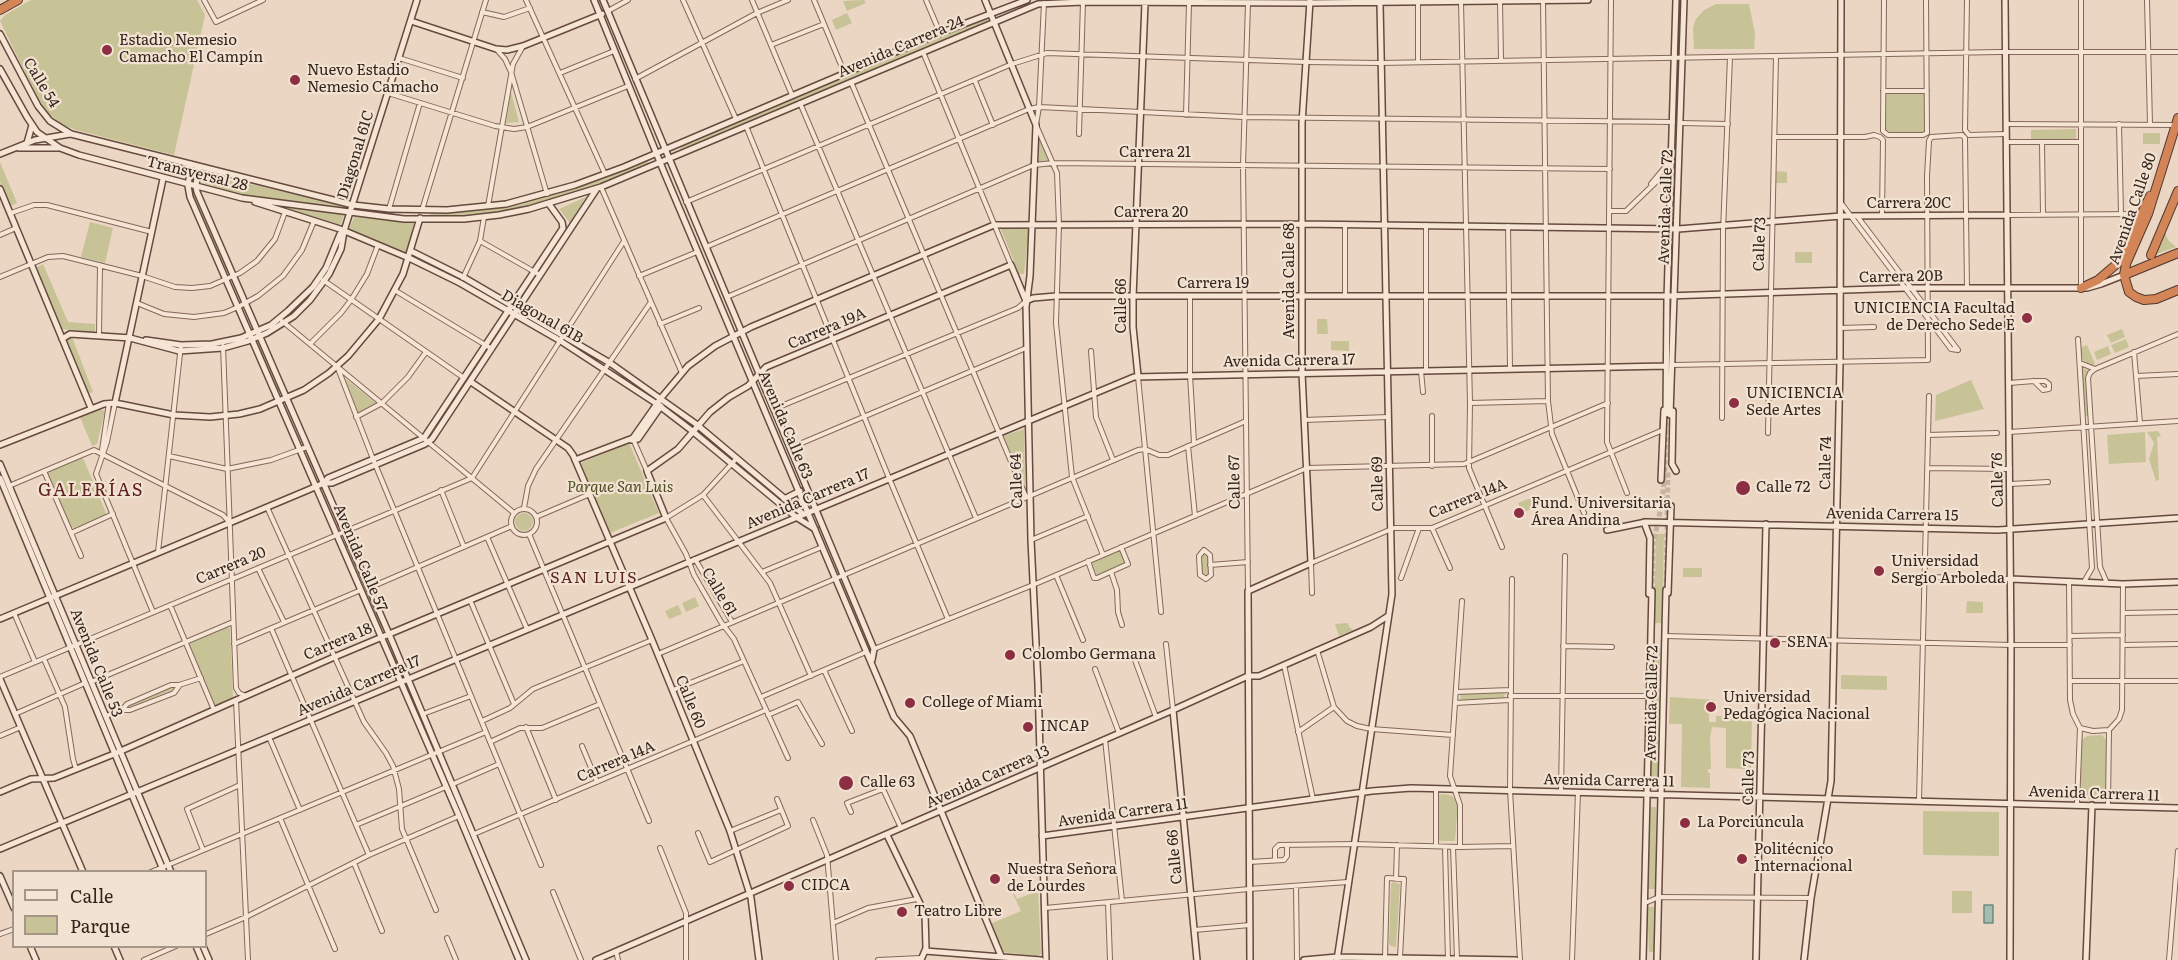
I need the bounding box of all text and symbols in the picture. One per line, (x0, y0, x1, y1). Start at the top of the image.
street label: Avenida Carrera 24 (835, 12, 967, 82)
place label: Estadio Nemesio Camacho El Campín (119, 32, 263, 67)
marker: Estadio Nemesio Camacho El Campín (100, 43, 114, 57)
street label: Calle 54 (19, 55, 63, 111)
place label: Nuevo Estadio Nemesio Camacho (307, 62, 439, 97)
marker: Nuevo Estadio Nemesio Camacho (288, 73, 302, 87)
street label: Diagonal 61C (334, 108, 378, 202)
street label: Carrera 21 (1119, 144, 1191, 162)
street label: Avenida Calle 72 (1655, 149, 1677, 265)
street label: Avenida Calle 80 (2105, 151, 2161, 267)
street label: Transversal 28 (144, 153, 250, 195)
street label: Carrera 20C (1867, 195, 1951, 213)
street label: Carrera 20 (1114, 204, 1188, 222)
street label: Calle 73 (1750, 216, 1770, 272)
street label: Avenida Calle 68 (1281, 223, 1299, 339)
street label: Carrera 20B (1859, 267, 1943, 287)
street label: Carrera 19 (1177, 275, 1249, 293)
street label: Calle 66 (1113, 278, 1131, 334)
street label: Diagonal 61B (498, 286, 586, 348)
place label: UNICIENCIA Facultad de Derecho Sede E (1853, 300, 2015, 335)
street label: Carrera 19A (785, 304, 869, 354)
marker: UNICIENCIA Facultad de Derecho Sede E (2020, 311, 2034, 325)
street label: Avenida Carrera 17 (1223, 351, 1355, 371)
street label: Avenida Calle 63 (754, 368, 816, 482)
place label: UNICIENCIA Sede Artes (1746, 385, 1843, 420)
marker: UNICIENCIA Sede Artes (1727, 396, 1741, 410)
street label: Calle 74 (1817, 436, 1835, 490)
street label: Calle 76 (1989, 452, 2007, 508)
street label: Calle 64 (1007, 453, 1027, 509)
street label: Calle 67 (1226, 454, 1244, 510)
street label: Calle 69 (1369, 456, 1387, 512)
street label: Avenida Carrera 17 (744, 465, 872, 533)
street label: Carrera 14A (1426, 475, 1510, 523)
park label: Parque San Luis (567, 479, 673, 497)
marker: Calle 72 (1734, 479, 1752, 497)
place label: Calle 72 (1756, 479, 1810, 497)
district label: GALERÍAS (38, 480, 144, 502)
place label: Fund. Universitaria Área Andina (1531, 495, 1671, 530)
street label: Avenida Calle 57 (329, 501, 391, 615)
street label: Avenida Carrera 15 (1825, 505, 1959, 525)
marker: Fund. Universitaria Área Andina (1512, 506, 1526, 520)
street label: Carrera 20 (193, 543, 269, 589)
place label: Universidad Sergio Arboleda (1891, 553, 2005, 588)
marker: Universidad Sergio Arboleda (1872, 564, 1886, 578)
street label: Calle 61 (698, 565, 740, 619)
district label: SAN LUIS (550, 568, 638, 588)
street label: Avenida Calle 53 (66, 606, 126, 720)
street label: Carrera 18 (301, 620, 375, 664)
place label: SENA (1787, 634, 1828, 652)
marker: SENA (1768, 636, 1782, 650)
street label: Avenida Calle 72 (1642, 645, 1662, 761)
place label: Colombo Germana (1022, 646, 1156, 664)
marker: Colombo Germana (1003, 648, 1017, 662)
street label: Avenida Carrera 17 (295, 652, 423, 720)
street label: Calle 60 (671, 673, 709, 731)
place label: Universidad Pedagógica Nacional (1723, 689, 1870, 724)
place label: College of Miami (922, 694, 1043, 712)
marker: College of Miami (903, 696, 917, 710)
marker: Universidad Pedagógica Nacional (1704, 700, 1718, 714)
place label: INCAP (1040, 718, 1089, 736)
marker: INCAP (1021, 720, 1035, 734)
street label: Carrera 14A (574, 738, 658, 786)
street label: Avenida Carrera 13 (923, 742, 1053, 812)
street label: Calle 73 (1740, 751, 1758, 805)
street label: Avenida Carrera 11 (1543, 771, 1675, 791)
marker: Calle 63 (837, 774, 855, 792)
place label: Calle 63 (860, 774, 915, 792)
street label: Avenida Carrera 11 (2028, 783, 2160, 805)
street label: Avenida Carrera 11 (1057, 795, 1189, 831)
place label: La Porciúncula (1697, 814, 1804, 832)
marker: La Porciúncula (1678, 816, 1692, 830)
street label: Calle 66 (1164, 829, 1186, 885)
place label: Politécnico Internacional (1754, 841, 1852, 876)
marker: Politécnico Internacional (1735, 852, 1749, 866)
place label: Nuestra Señora de Lourdes (1007, 861, 1117, 896)
legend (12, 870, 207, 948)
marker: Nuestra Señora de Lourdes (988, 872, 1002, 886)
place label: CIDCA (801, 877, 850, 895)
marker: CIDCA (782, 879, 796, 893)
text: Calle (70, 882, 113, 909)
place label: Teatro Libre (914, 903, 1002, 921)
marker: Teatro Libre (895, 905, 909, 919)
text: Parque (70, 912, 130, 939)

